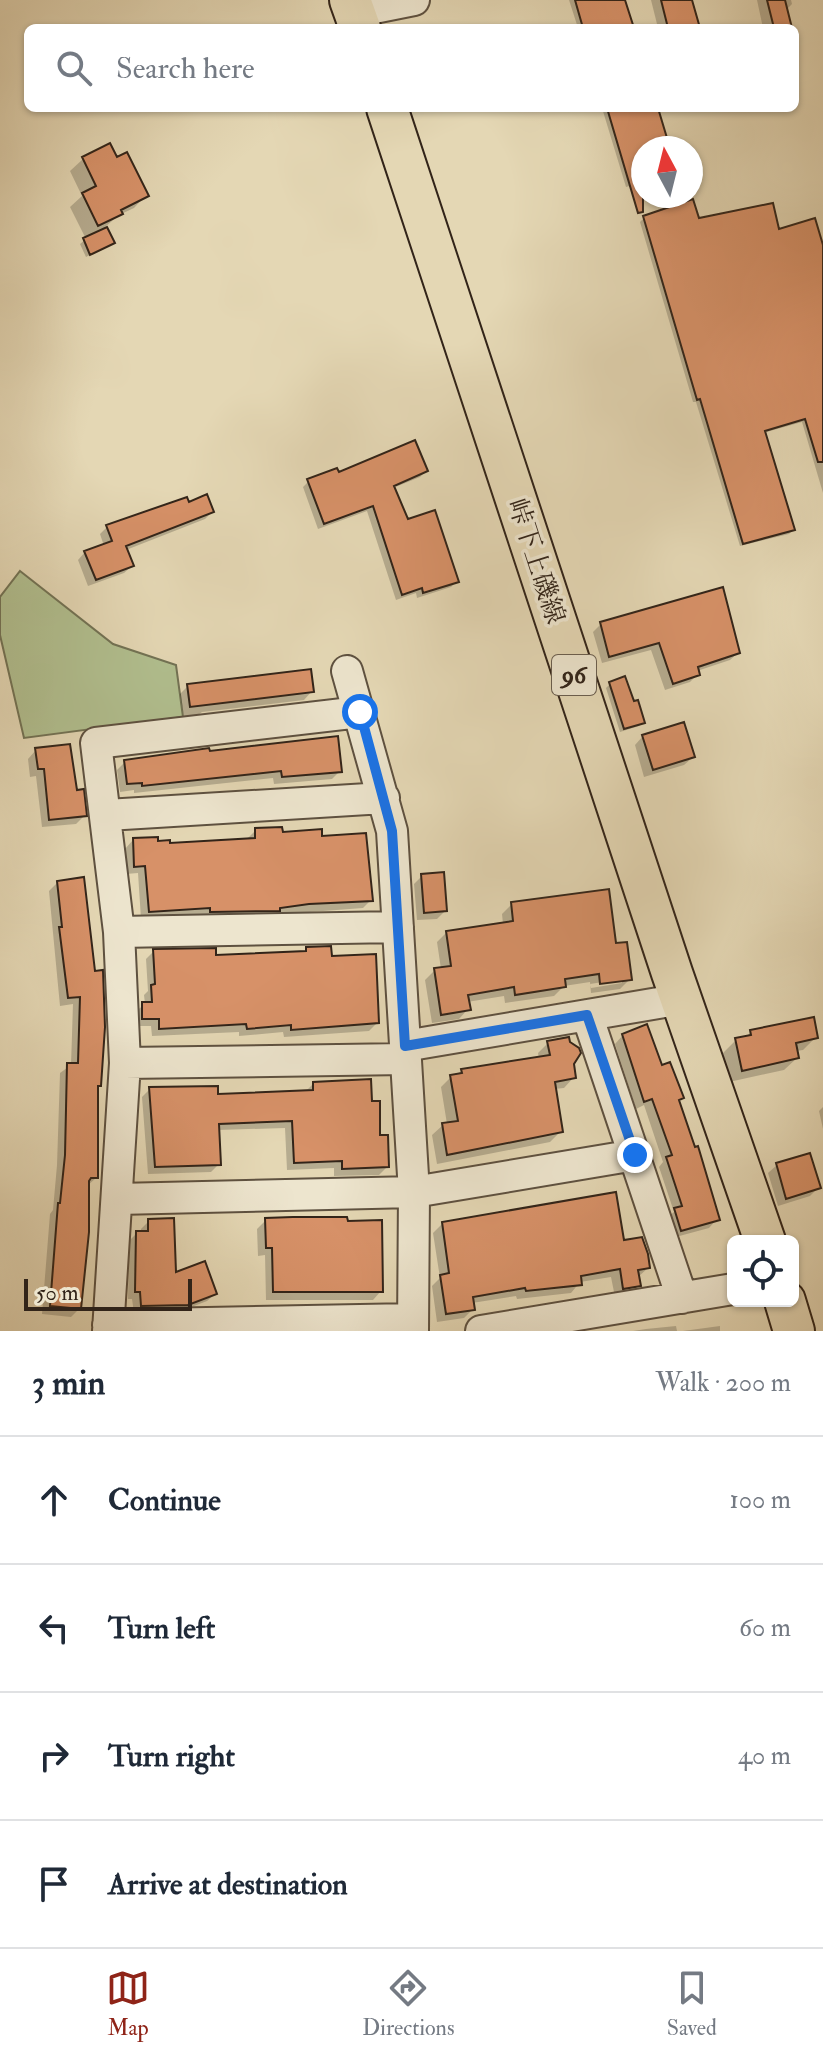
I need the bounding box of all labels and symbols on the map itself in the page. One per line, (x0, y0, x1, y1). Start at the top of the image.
north arrow (631, 136, 703, 208)
street label: 峠下上磯線 (501, 495, 571, 628)
road number: 96 (552, 655, 596, 695)
route start (342, 694, 378, 730)
route end (617, 1137, 653, 1173)
scale bar (24, 1275, 192, 1311)

